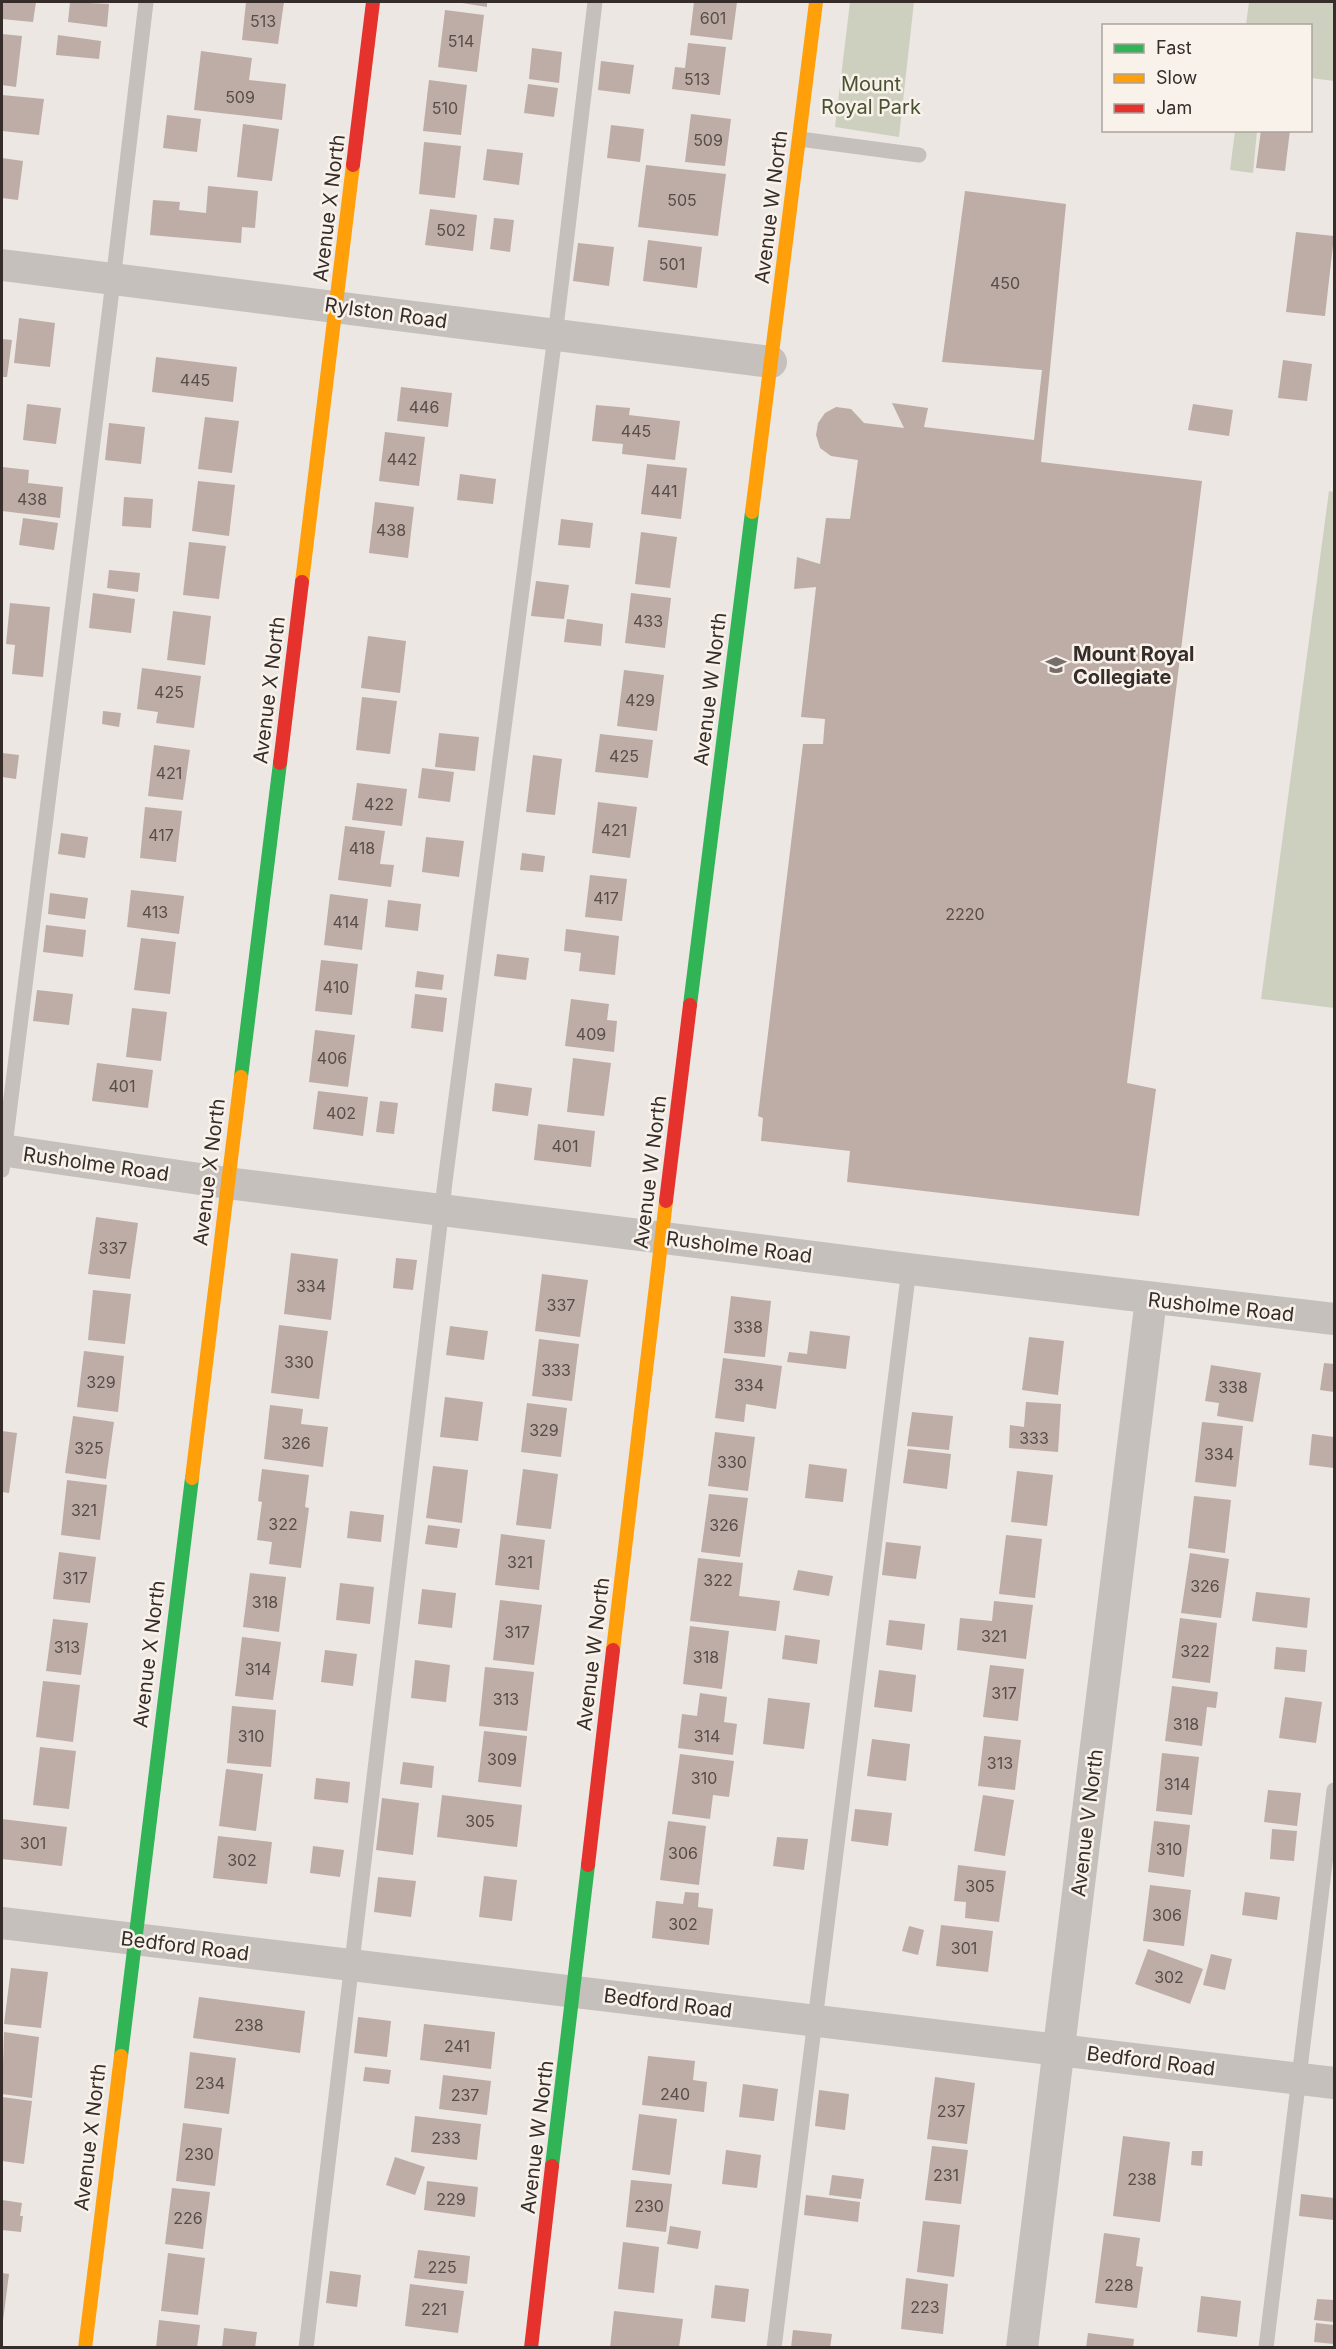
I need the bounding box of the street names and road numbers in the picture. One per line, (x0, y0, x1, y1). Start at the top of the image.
street label: Avenue W North (750, 129, 792, 285)
street label: Avenue X North (308, 133, 350, 283)
street label: Rylston Road (323, 293, 449, 333)
street label: Avenue W North (689, 611, 731, 767)
street label: Avenue X North (248, 615, 290, 765)
street label: Avenue W North (629, 1094, 671, 1250)
street label: Avenue X North (188, 1097, 230, 1247)
street label: Rusholme Road (22, 1142, 170, 1186)
street label: Rusholme Road (665, 1226, 813, 1268)
street label: Rusholme Road (1147, 1287, 1295, 1327)
street label: Avenue W North (572, 1576, 614, 1732)
street label: Avenue X North (128, 1579, 170, 1729)
street label: Avenue V North (1066, 1748, 1108, 1898)
street label: Bedford Road (119, 1926, 251, 1966)
street label: Bedford Road (602, 1983, 734, 2023)
street label: Bedford Road (1085, 2041, 1217, 2081)
street label: Avenue W North (516, 2059, 558, 2215)
street label: Avenue X North (69, 2062, 111, 2212)

